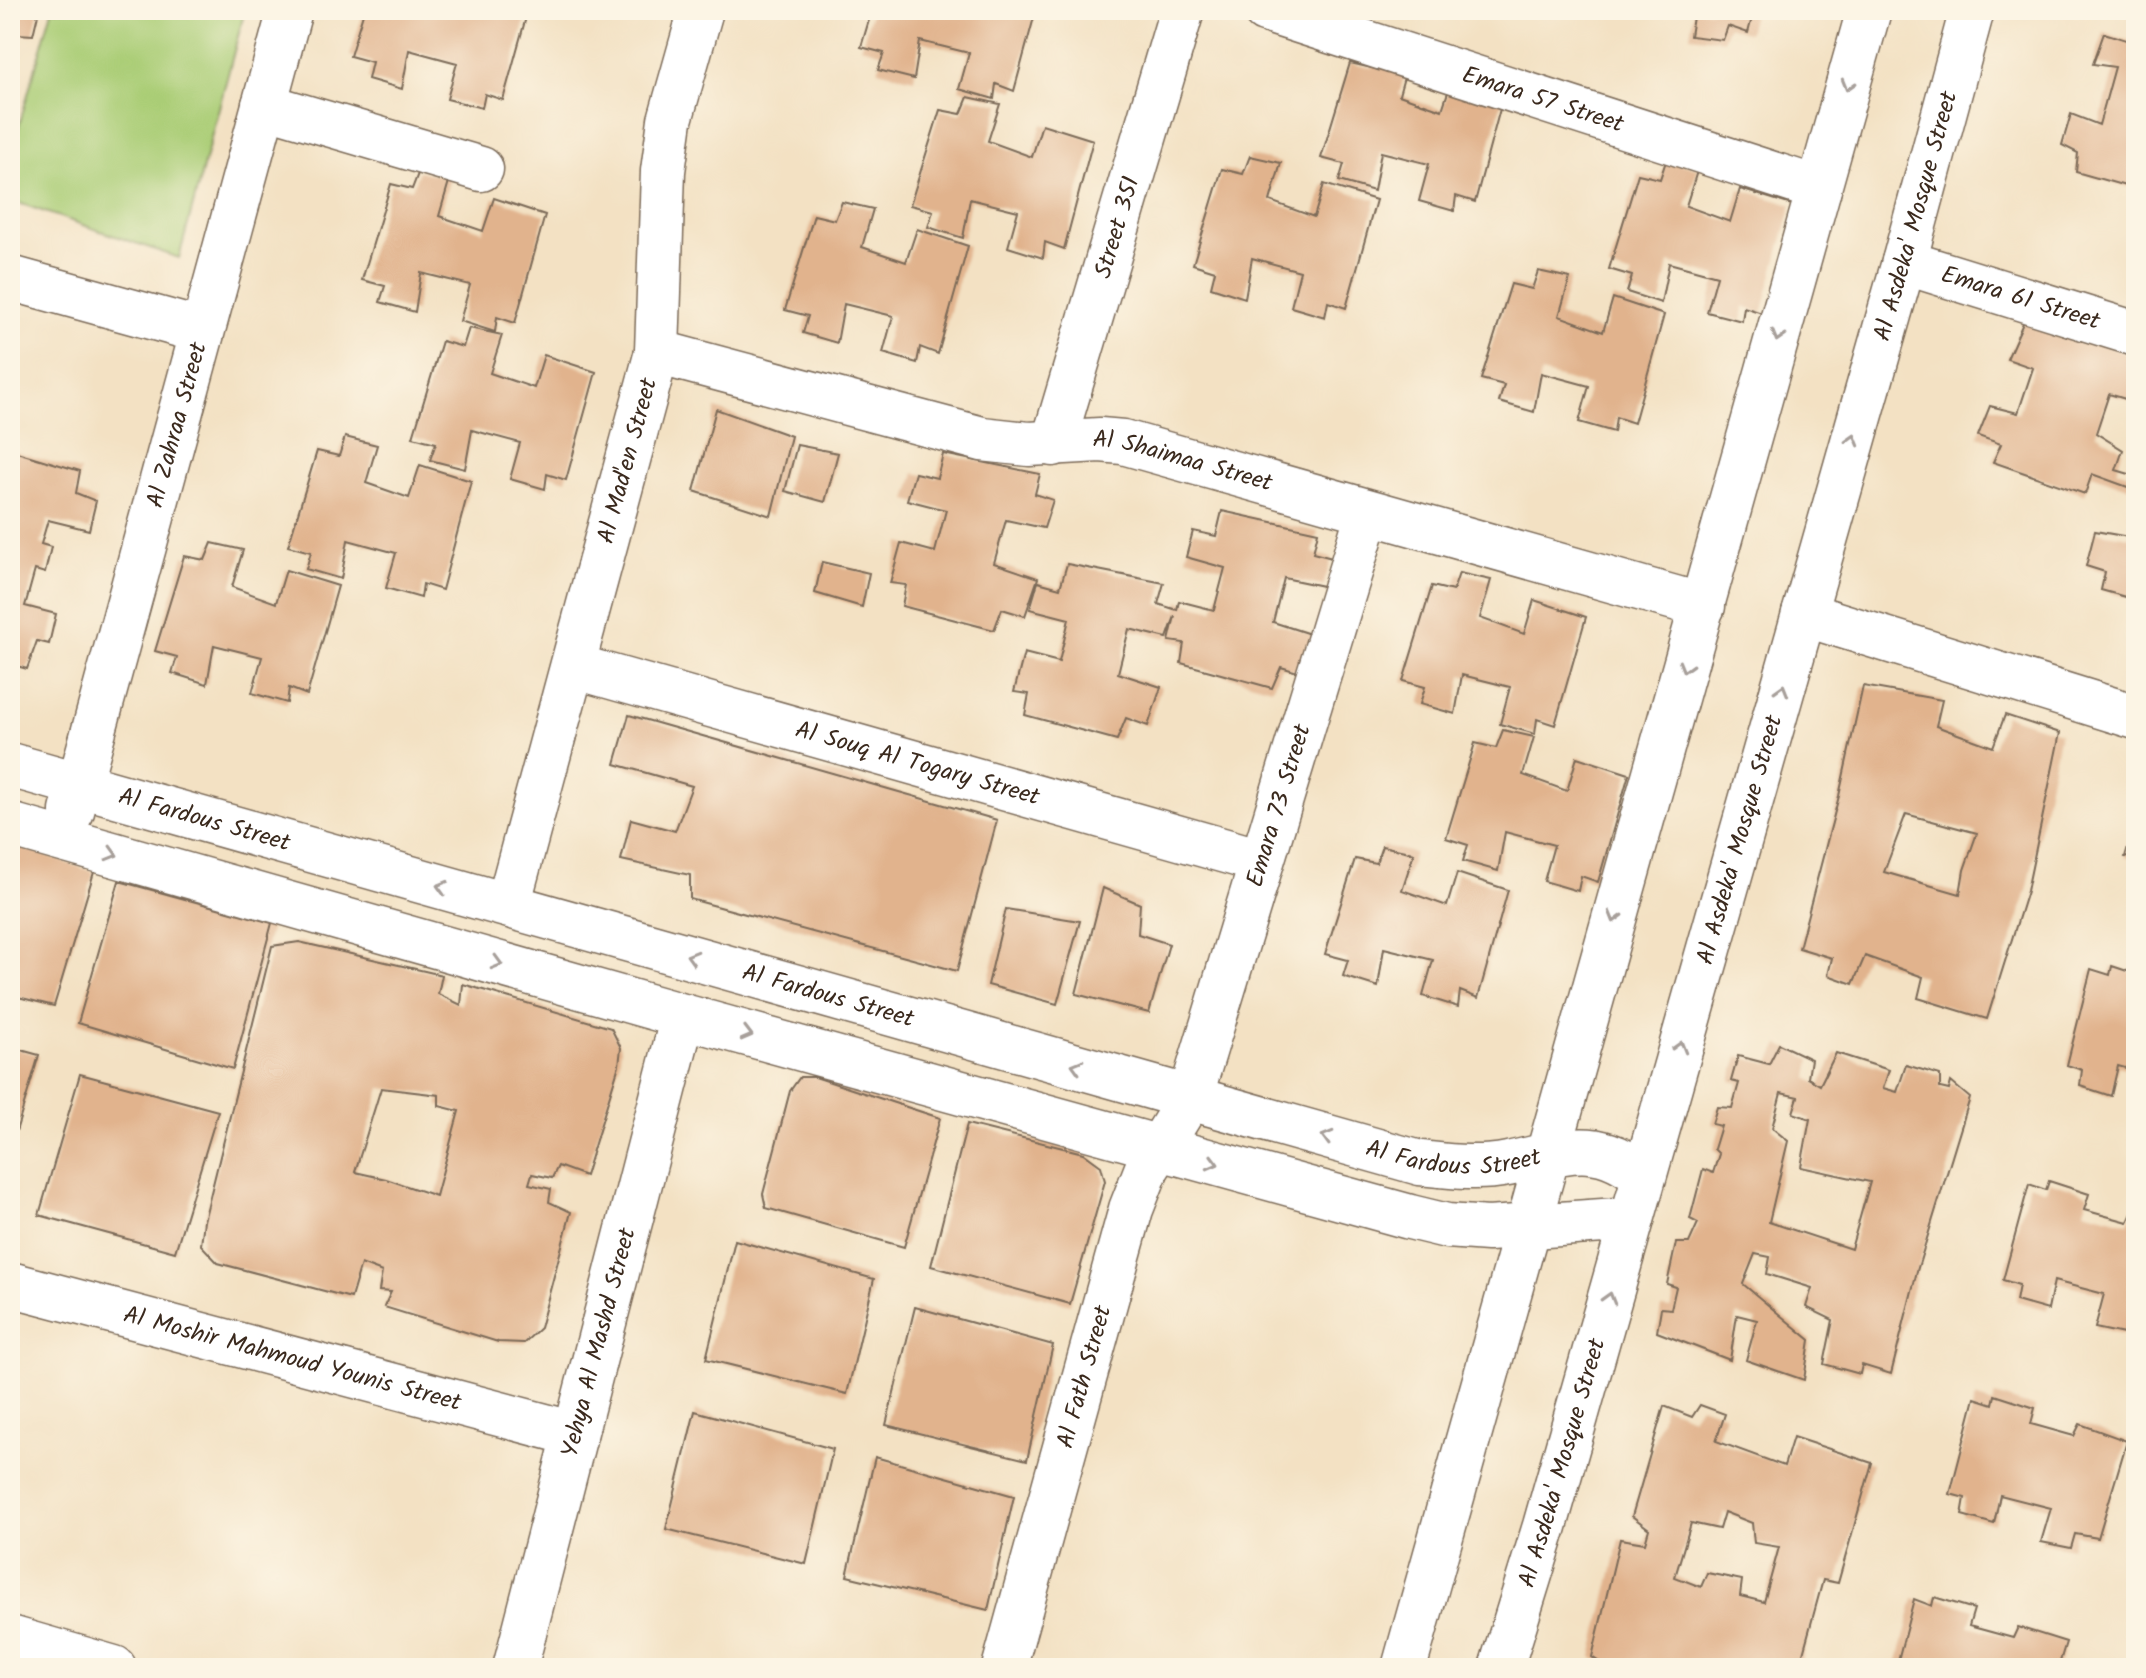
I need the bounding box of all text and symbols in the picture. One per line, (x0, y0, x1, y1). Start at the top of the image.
street label: Emara 57 Street (1457, 55, 1629, 144)
one-way arrow (1841, 78, 1858, 92)
street label: Al Asdeka' Mosque Street (1863, 86, 1969, 346)
street label: Street 351 (1084, 172, 1151, 283)
street label: Emara 61 Street (1936, 255, 2106, 341)
one-way arrow (1771, 328, 1788, 342)
street label: Al Zahraa Street (136, 337, 218, 512)
street label: Al Mad'en Street (587, 373, 669, 548)
street label: Al Shaimaa Street (1091, 420, 1278, 503)
one-way arrow (1844, 433, 1861, 447)
one-way arrow (1678, 659, 1695, 673)
one-way arrow (1773, 683, 1789, 697)
street label: Al Souq Al Togary Street (791, 710, 1045, 817)
street label: Al Asdeka' Mosque Street (1686, 710, 1794, 969)
street label: Emara 73 Street (1236, 719, 1322, 892)
street label: Al Fardous Street (114, 777, 296, 863)
one-way arrow (104, 845, 118, 861)
one-way arrow (435, 879, 449, 896)
one-way arrow (1608, 910, 1624, 923)
one-way arrow (685, 950, 699, 966)
street label: Al Fardous Street (738, 953, 919, 1039)
one-way arrow (489, 954, 503, 971)
one-way arrow (739, 1025, 753, 1041)
one-way arrow (1671, 1041, 1688, 1055)
one-way arrow (1070, 1059, 1084, 1075)
one-way arrow (1321, 1129, 1335, 1146)
street label: Al Fardous Street (1361, 1129, 1546, 1187)
one-way arrow (1206, 1154, 1220, 1170)
street label: Yehya Al Mashd Street (551, 1223, 647, 1462)
one-way arrow (1600, 1291, 1617, 1305)
street label: Al Moshir Mahmoud Younis Street (119, 1295, 466, 1423)
street label: Al Fath Street (1046, 1300, 1123, 1453)
street label: Al Asdeka' Mosque Street (1508, 1333, 1617, 1592)

